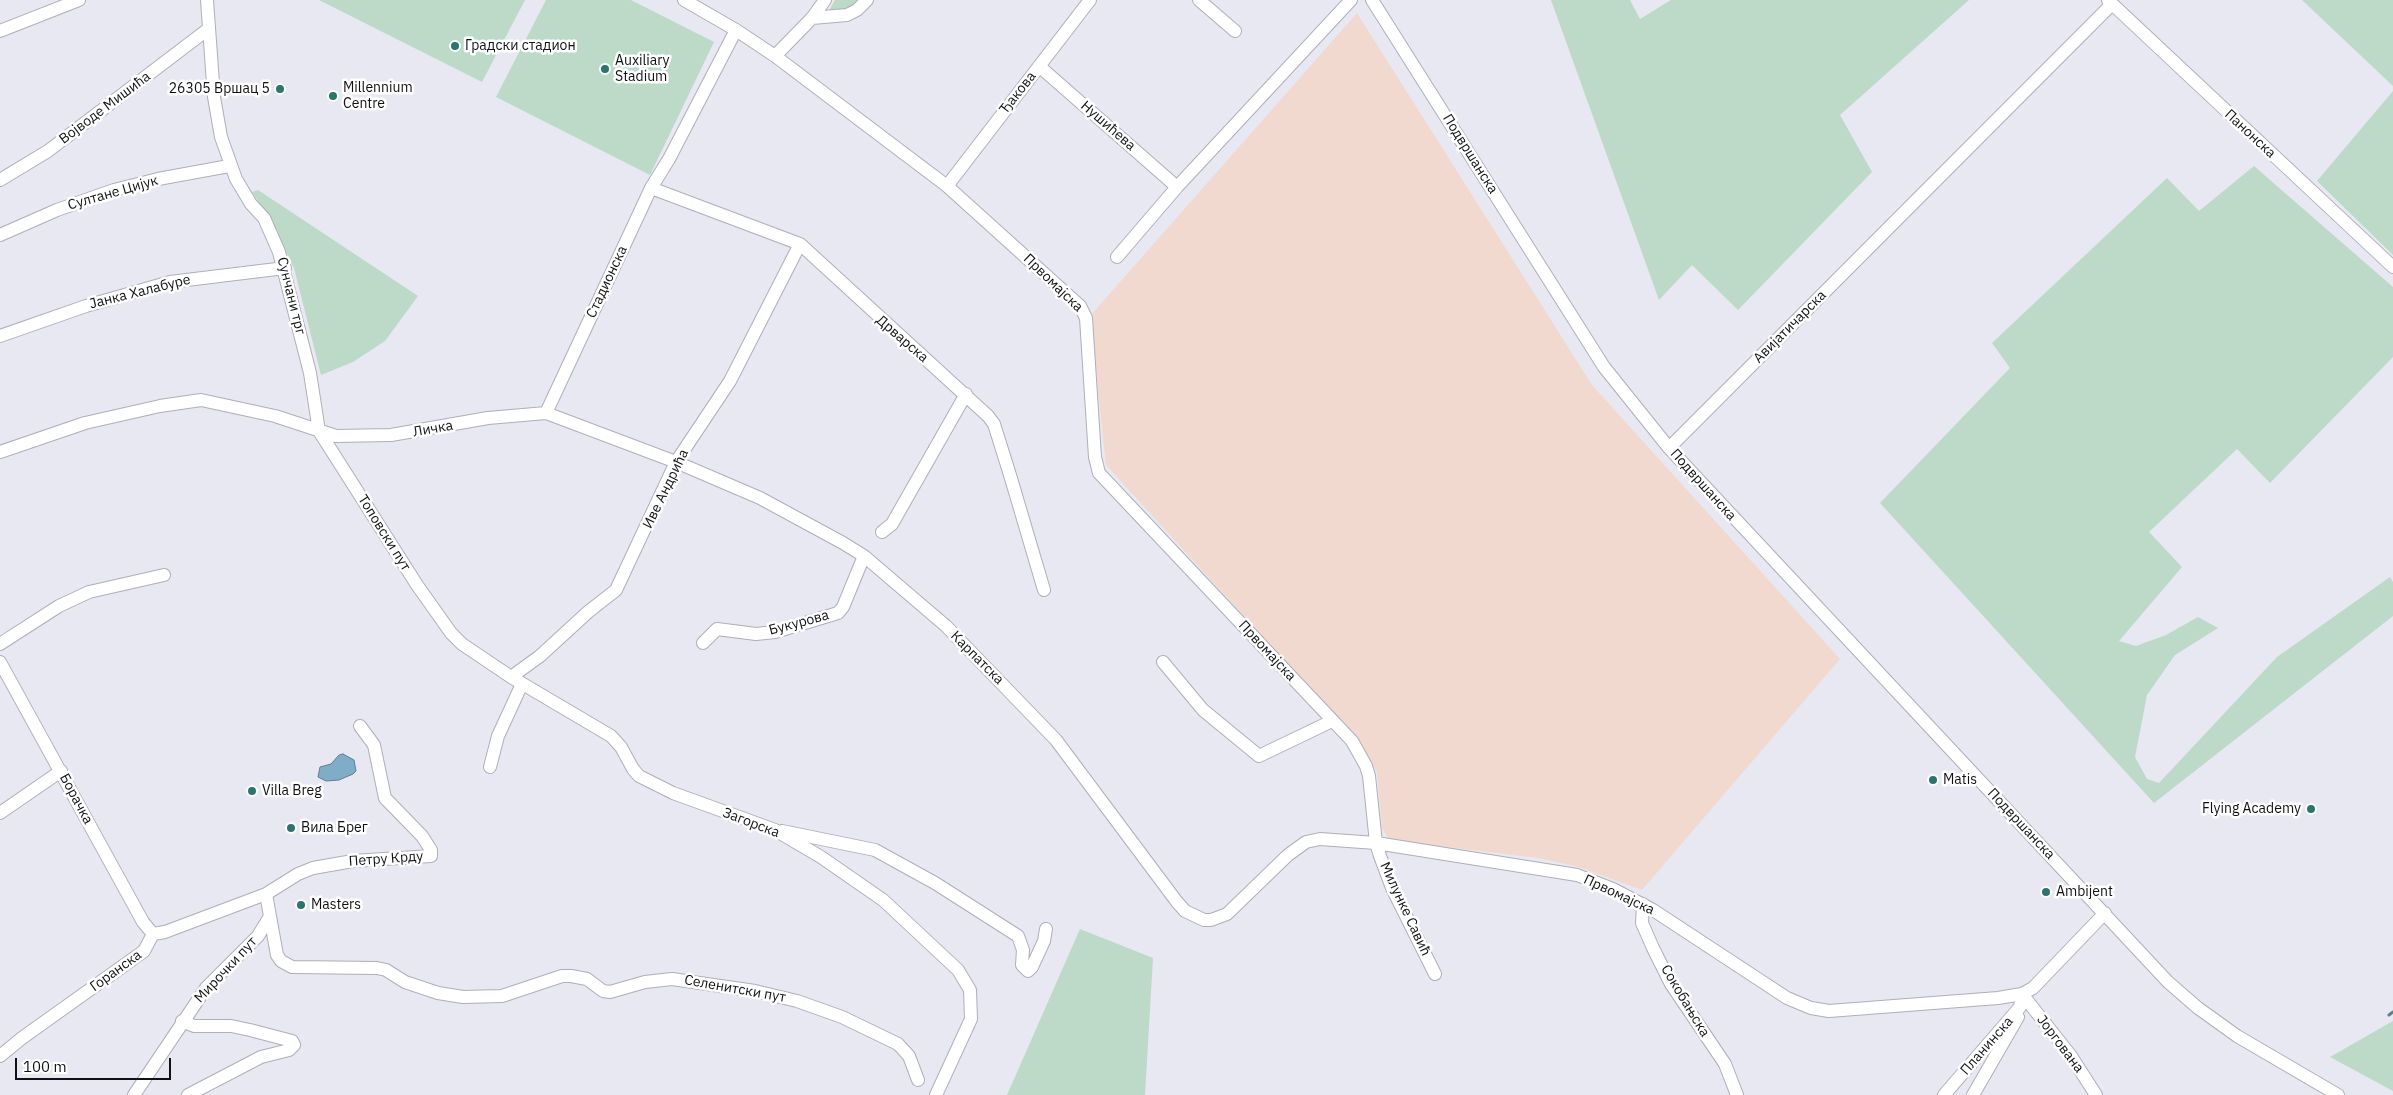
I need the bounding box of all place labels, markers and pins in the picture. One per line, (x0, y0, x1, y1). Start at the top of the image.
place label: Градски стадион (465, 38, 576, 54)
marker: Градски стадион (449, 40, 461, 52)
place label: Auxiliary Stadium (615, 53, 670, 85)
marker: Auxiliary Stadium (599, 63, 611, 75)
place label: Millennium Centre (343, 80, 413, 112)
place label: 26305 Вршац 5 (169, 81, 270, 97)
marker: 26305 Вршац 5 (274, 83, 286, 95)
marker: Millennium Centre (327, 90, 339, 102)
place label: Matis (1943, 772, 1977, 788)
marker: Matis (1927, 774, 1939, 786)
place label: Villa Breg (262, 783, 322, 799)
marker: Villa Breg (246, 785, 258, 797)
place label: Flying Academy (2202, 801, 2301, 817)
marker: Flying Academy (2305, 803, 2317, 815)
place label: Вила Брег (301, 820, 368, 836)
marker: Вила Брег (285, 822, 297, 834)
place label: Ambijent (2056, 884, 2113, 900)
marker: Ambijent (2040, 886, 2052, 898)
place label: Masters (311, 897, 361, 913)
marker: Masters (295, 899, 307, 911)

